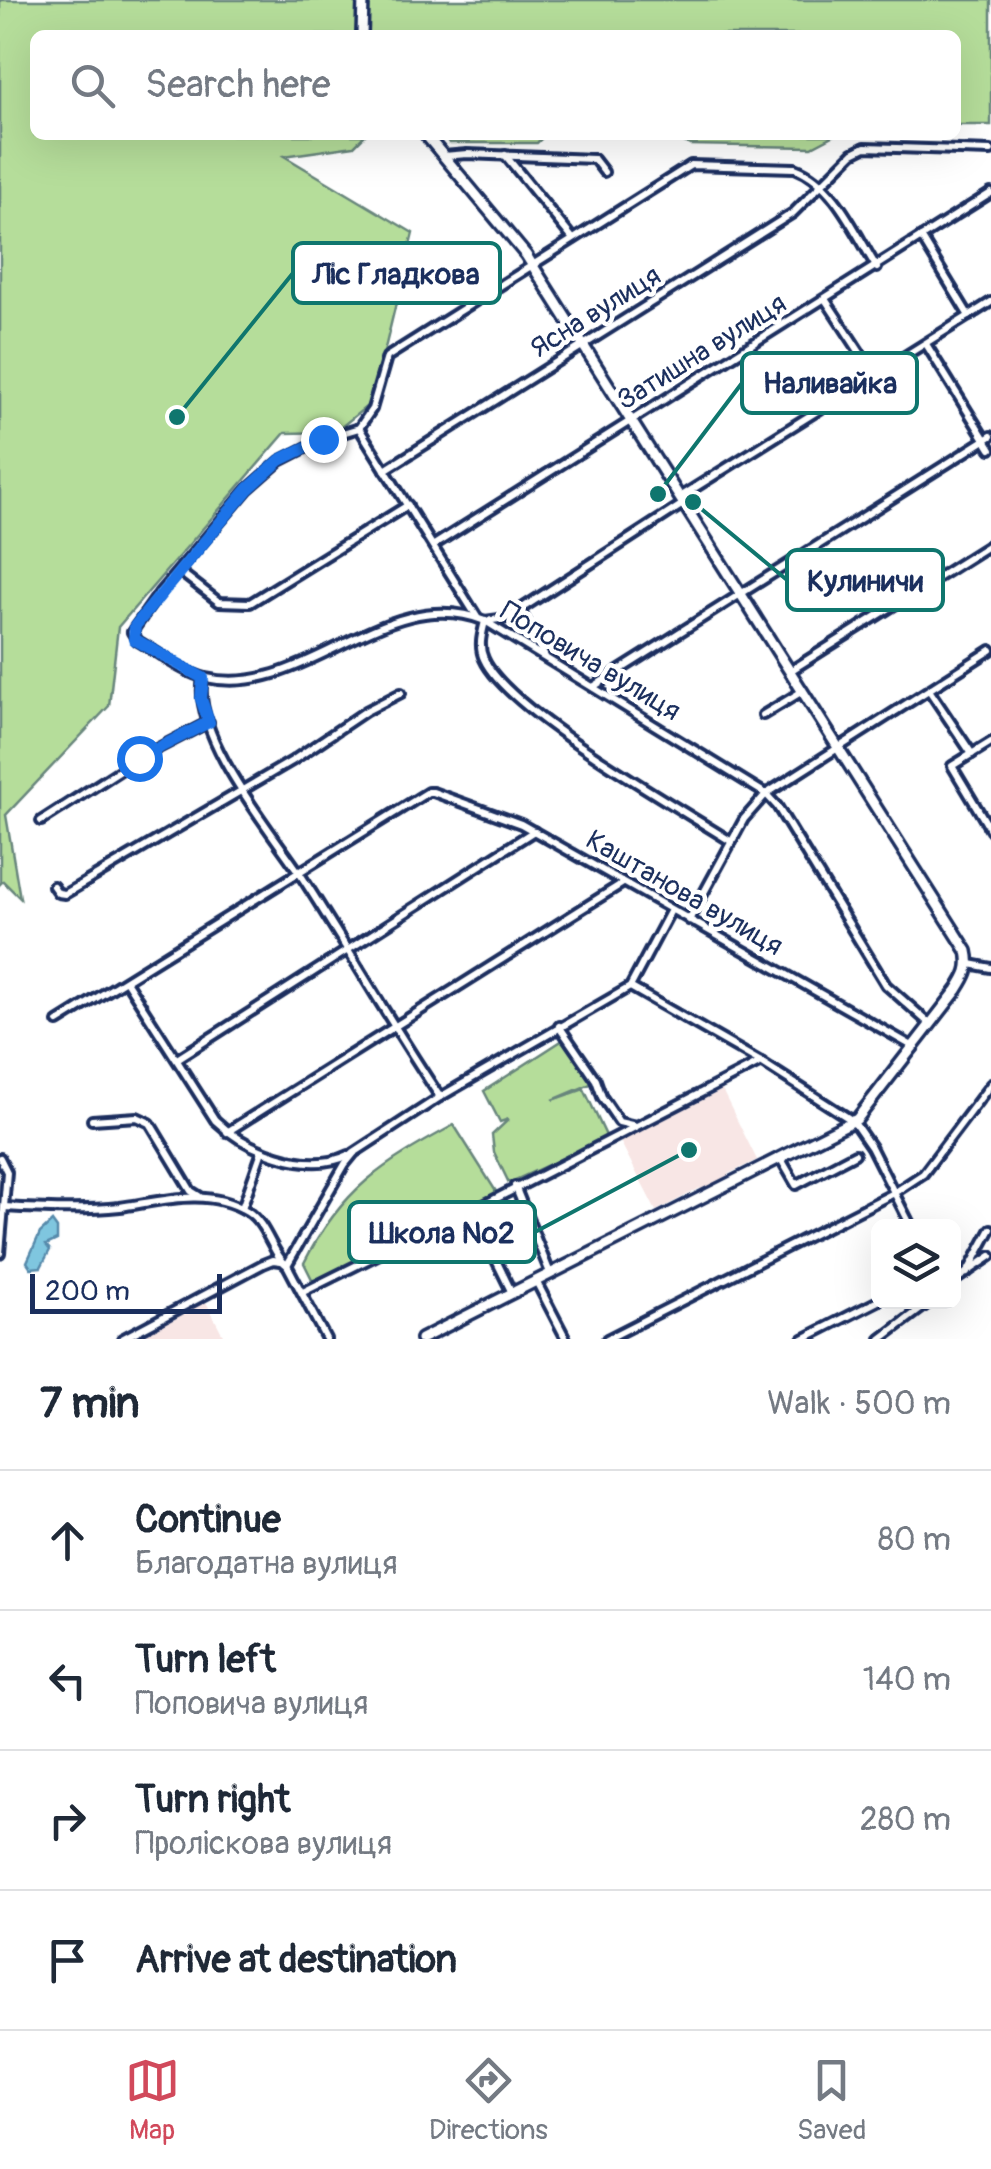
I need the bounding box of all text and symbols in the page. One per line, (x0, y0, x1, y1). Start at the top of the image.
search box (30, 30, 961, 140)
icon: search (65, 58, 120, 113)
text: Search here (145, 61, 331, 109)
callout: Ліс Гладкова (293, 243, 500, 303)
text: Ліс Гладкова (311, 256, 480, 293)
street label: Ясна вулиця (524, 258, 667, 366)
street label: Затишна вулиця (611, 286, 793, 418)
callout: Наливайка (742, 353, 917, 413)
text: Наливайка (763, 365, 897, 402)
route end (301, 417, 347, 463)
callout: Кулиничи (787, 550, 943, 610)
text: Кулиничи (807, 563, 924, 600)
street label: Поповича вулиця (494, 594, 687, 729)
route start (117, 736, 163, 782)
street label: Каштанова вулиця (580, 823, 789, 964)
callout: Школа №2 (349, 1202, 535, 1262)
text: Школа №2 (368, 1215, 515, 1252)
map controls (871, 1219, 961, 1309)
button: layers (871, 1219, 961, 1309)
scale bar (30, 1269, 222, 1314)
text: 200 m (45, 1274, 130, 1309)
text: 7 min (40, 1378, 139, 1430)
text: Walk · 500 m (767, 1384, 951, 1424)
text: Continue (135, 1496, 281, 1544)
icon: ahead (40, 1513, 95, 1568)
text: 80 m (878, 1520, 951, 1560)
text: Благодатна вулиця (135, 1544, 398, 1584)
text: Turn left (135, 1636, 276, 1684)
icon: left (40, 1653, 95, 1708)
text: 140 m (863, 1660, 951, 1700)
text: Поповича вулиця (135, 1684, 368, 1724)
text: Turn right (135, 1776, 290, 1824)
icon: right (40, 1793, 95, 1848)
text: 280 m (860, 1800, 951, 1840)
text: Проліскова вулиця (135, 1824, 392, 1864)
icon: arrive (40, 1933, 95, 1988)
text: Arrive at destination (135, 1936, 457, 1984)
tab: Map (125, 2053, 180, 2148)
tab: Directions (429, 2053, 548, 2148)
tab: Saved (797, 2053, 866, 2148)

